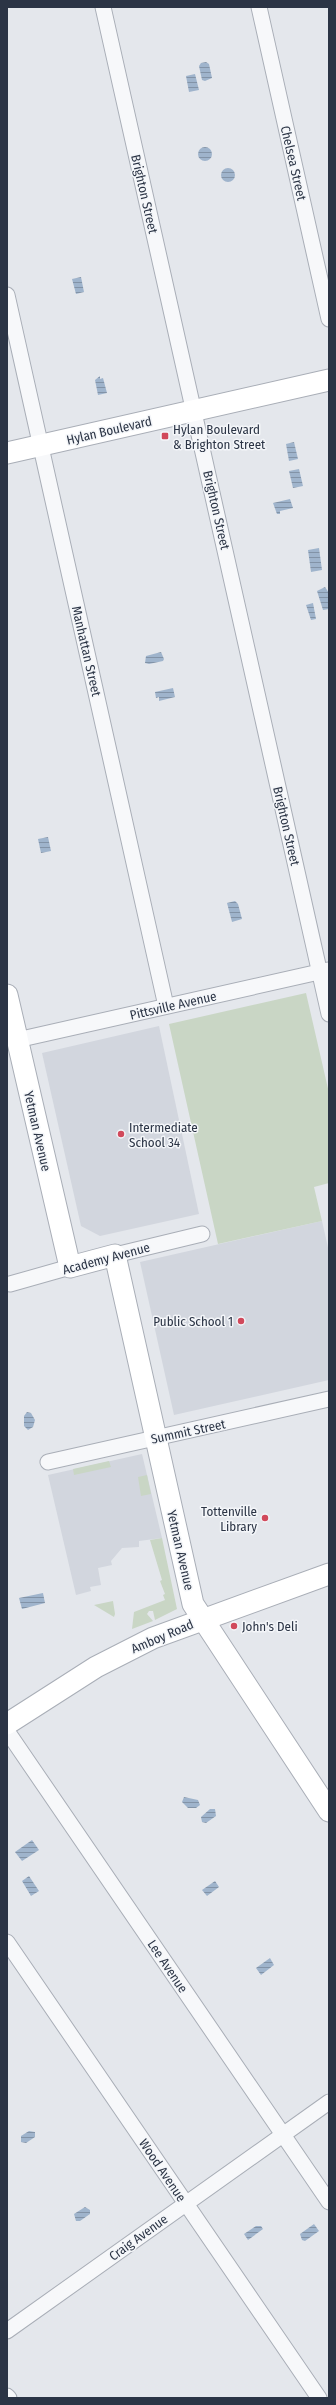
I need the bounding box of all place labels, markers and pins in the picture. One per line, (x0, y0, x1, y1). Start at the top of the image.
place label: Hylan Boulevard & Brighton Street (173, 422, 266, 452)
marker: Hylan Boulevard & Brighton Street (160, 431, 170, 441)
place label: Intermediate School 34 (129, 1120, 198, 1150)
marker: Intermediate School 34 (116, 1129, 126, 1139)
place label: Public School 1 (153, 1314, 233, 1329)
marker: Public School 1 (236, 1316, 246, 1326)
place label: Tottenville Library (201, 1504, 257, 1534)
marker: Tottenville Library (260, 1513, 270, 1523)
place label: John's Deli (242, 1619, 298, 1634)
marker: John's Deli (229, 1621, 239, 1631)

